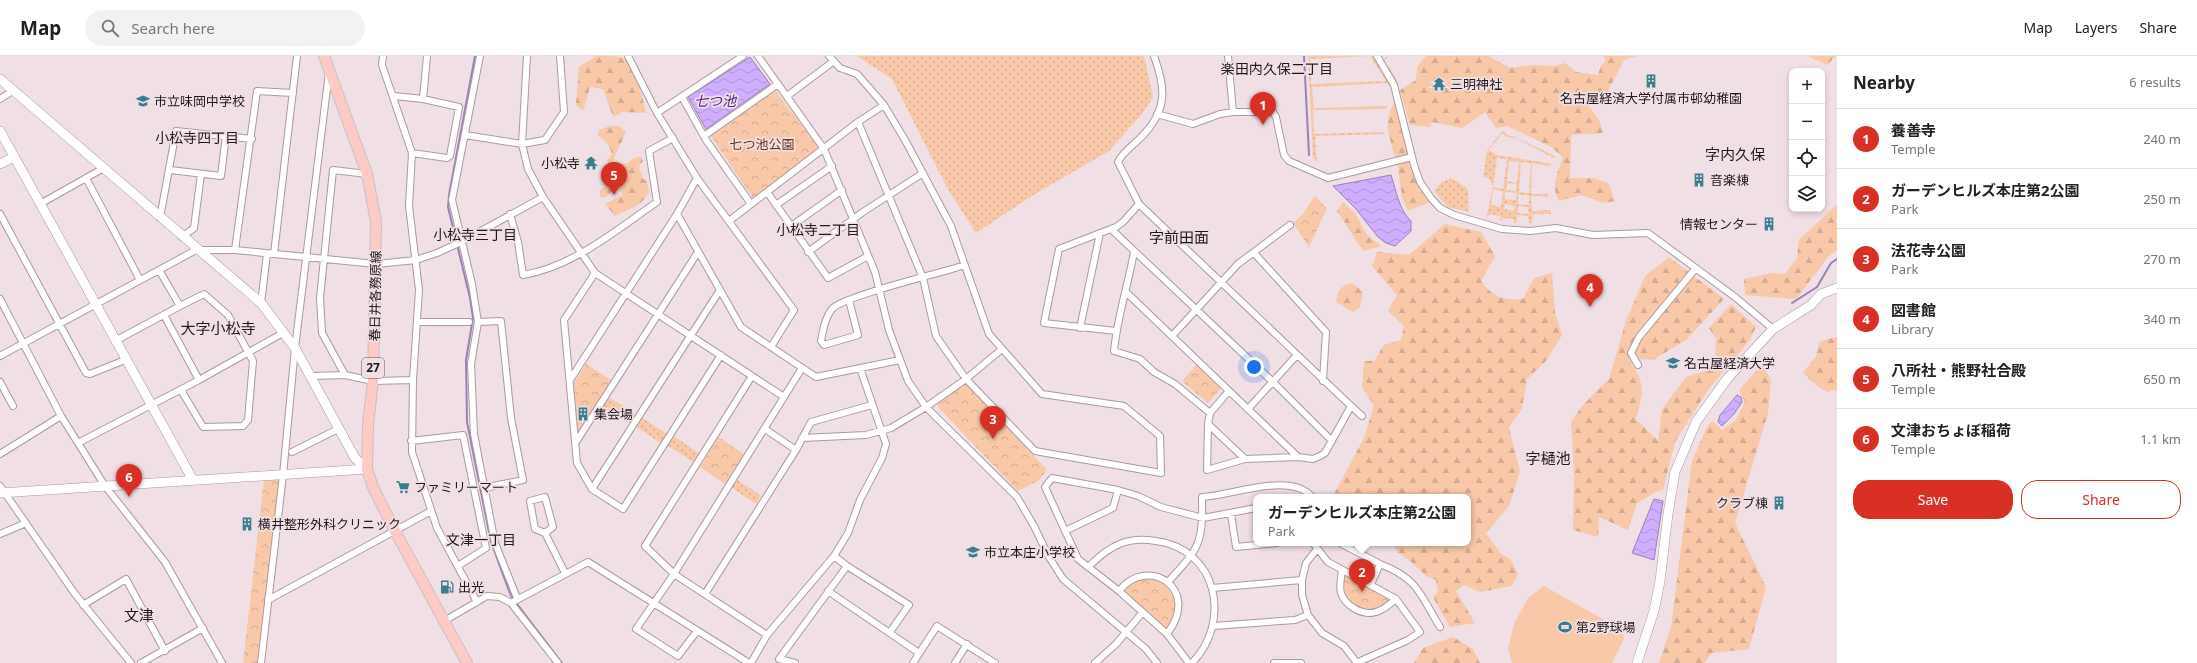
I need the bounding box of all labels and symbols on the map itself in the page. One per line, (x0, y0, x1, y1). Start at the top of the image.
district label: 楽田内久保二丁目 (1221, 59, 1333, 78)
building icon: 名古屋経済大学付属市邨幼稚園 (1643, 73, 1659, 89)
place label: 三明神社 (1450, 75, 1502, 93)
temple icon: 三明神社 (1431, 76, 1447, 92)
place label: 名古屋経済大学付属市邨幼稚園 (1560, 89, 1742, 107)
water label: 七つ池 (694, 91, 738, 110)
place label: 市立味岡中学校 (154, 92, 245, 110)
pin: 1 (1250, 92, 1276, 125)
school or university icon: 市立味岡中学校 (135, 93, 151, 109)
district label: 小松寺四丁目 (155, 128, 239, 147)
park label: 七つ池公園 (729, 135, 795, 153)
district label: 字内久保 (1705, 144, 1765, 164)
place label: 小松寺 (541, 154, 580, 172)
temple icon: 小松寺 (583, 155, 599, 171)
pin: 5 (601, 162, 627, 195)
place label: 音楽棟 (1710, 171, 1749, 189)
building icon: 音楽棟 (1691, 172, 1707, 188)
place label: 情報センター (1680, 215, 1758, 233)
building icon: 情報センター (1761, 216, 1777, 232)
district label: 小松寺二丁目 (776, 220, 860, 239)
district label: 小松寺三丁目 (433, 225, 517, 244)
district label: 字前田面 (1149, 227, 1209, 247)
street label: 春日井各務原線 (365, 250, 385, 342)
pin: 4 (1577, 274, 1603, 307)
district label: 大字小松寺 (180, 318, 256, 338)
place label: 名古屋経済大学 (1684, 354, 1775, 372)
school or university icon: 名古屋経済大学 (1665, 355, 1681, 371)
your location (1244, 357, 1264, 377)
road number: 27 (362, 358, 384, 378)
place label: 集会場 (594, 405, 633, 423)
building icon: 集会場 (575, 406, 591, 422)
pin: 3 (980, 406, 1006, 439)
district label: 字樋池 (1525, 448, 1571, 468)
pin: 6 (116, 464, 142, 497)
place label: ファミリーマート (414, 478, 518, 496)
supermarket icon: ファミリーマート (395, 479, 411, 495)
place label: クラブ棟 (1716, 494, 1768, 512)
building icon: クラブ棟 (1771, 495, 1787, 511)
place label: 横井整形外科クリニック (258, 515, 401, 533)
building icon: 横井整形外科クリニック (239, 516, 255, 532)
district label: 文津一丁目 (446, 530, 516, 549)
place label: 市立本庄小学校 (984, 543, 1075, 561)
school or university icon: 市立本庄小学校 (965, 544, 981, 560)
pin: 2 (1349, 559, 1375, 592)
place label: 出光 (458, 578, 484, 596)
fuel station icon: 出光 (439, 579, 455, 595)
district label: 文津 (124, 605, 154, 625)
place label: 第2野球場 (1576, 618, 1635, 636)
sports icon: 第2野球場 (1557, 619, 1573, 635)

